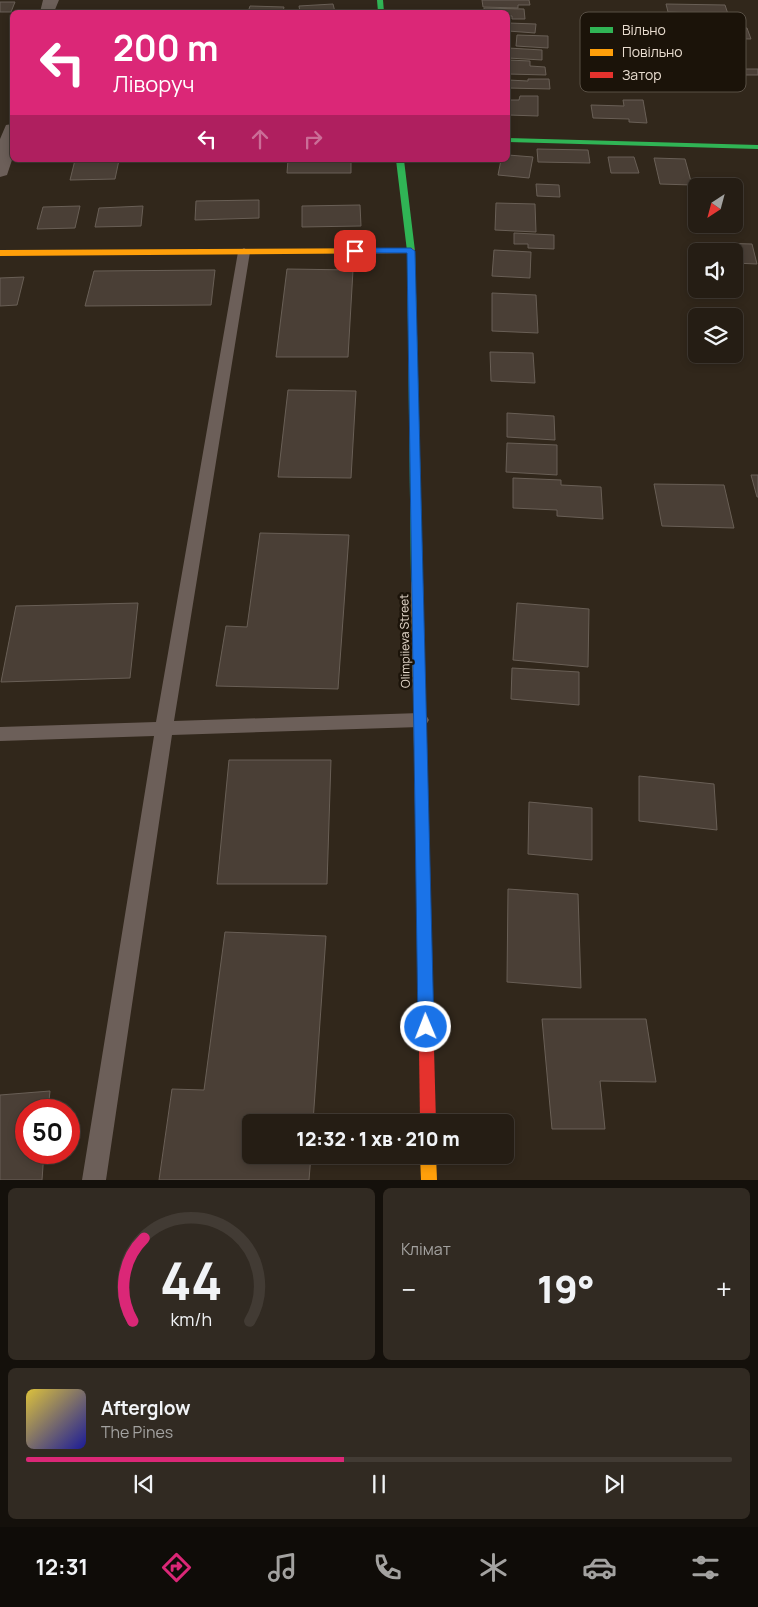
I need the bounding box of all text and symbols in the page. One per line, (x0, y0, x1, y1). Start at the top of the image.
legend (580, 12, 746, 92)
text: Вільно (622, 20, 666, 39)
text: 200 m (113, 24, 218, 72)
icon: left (30, 30, 95, 95)
text: Повільно (622, 42, 683, 61)
text: Затор (622, 65, 662, 84)
text: Ліворуч (113, 69, 194, 99)
icon: left (193, 125, 221, 153)
icon: ahead (246, 125, 274, 153)
icon: right (299, 125, 327, 153)
north arrow (688, 178, 742, 232)
map controls (688, 178, 743, 363)
pin (334, 230, 376, 272)
icon: arrive (341, 237, 369, 265)
button: sound (688, 243, 743, 298)
button: layers (688, 308, 743, 363)
street label: Olimpiieva Street (395, 594, 414, 688)
position arrow (399, 1000, 451, 1052)
speed limit sign: 50 (15, 1099, 80, 1164)
text: 12:32 · 1 хв · 210 m (296, 1126, 460, 1152)
text: Клімат (401, 1238, 451, 1260)
text: 44 (160, 1245, 223, 1316)
text: 19° (537, 1262, 595, 1314)
text: − (401, 1270, 416, 1308)
text: + (716, 1270, 732, 1308)
text: km/h (171, 1307, 212, 1331)
text: Afterglow (101, 1395, 190, 1421)
text: The Pines (101, 1421, 173, 1443)
icon: previous (130, 1470, 158, 1498)
icon: pause (365, 1470, 393, 1498)
icon: next (600, 1470, 628, 1498)
icon: directions (159, 1550, 194, 1585)
icon: music (265, 1550, 300, 1585)
icon: phone (370, 1550, 405, 1585)
icon: climate (476, 1550, 511, 1585)
icon: car (582, 1550, 617, 1585)
icon: filters (688, 1550, 723, 1585)
text: 12:31 (35, 1552, 88, 1582)

